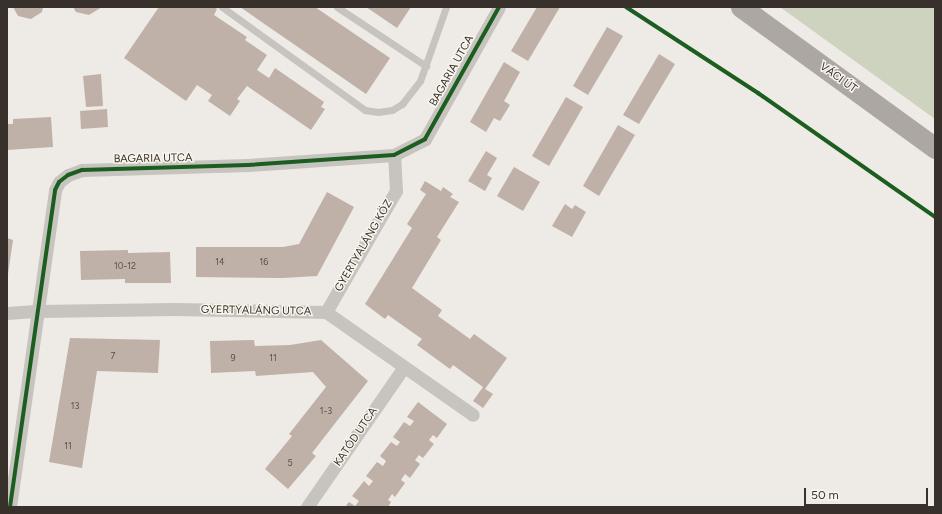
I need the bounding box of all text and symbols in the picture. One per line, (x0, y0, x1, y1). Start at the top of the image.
street label: BAGARIA UTCA (427, 33, 477, 109)
street label: VÁCI ÚT (817, 60, 859, 96)
street label: BAGARIA UTCA (113, 152, 193, 166)
street label: GYERTYALÁNG KÖZ (332, 198, 396, 294)
house number: 14 (215, 257, 225, 267)
house number: 16 (260, 257, 268, 267)
house number: 10-12 (114, 261, 136, 271)
street label: GYERTYALÁNG UTCA (201, 303, 311, 319)
house number: 7 (111, 351, 115, 361)
house number: 9 (230, 353, 236, 363)
house number: 11 (269, 353, 277, 363)
house number: 13 (71, 401, 79, 411)
street label: KATÓD UTCA (332, 405, 380, 469)
house number: 1-3 (320, 406, 332, 416)
house number: 11 (64, 441, 72, 451)
house number: 5 (287, 458, 293, 468)
scale bar (806, 480, 930, 506)
text: 50 m (811, 488, 839, 502)

